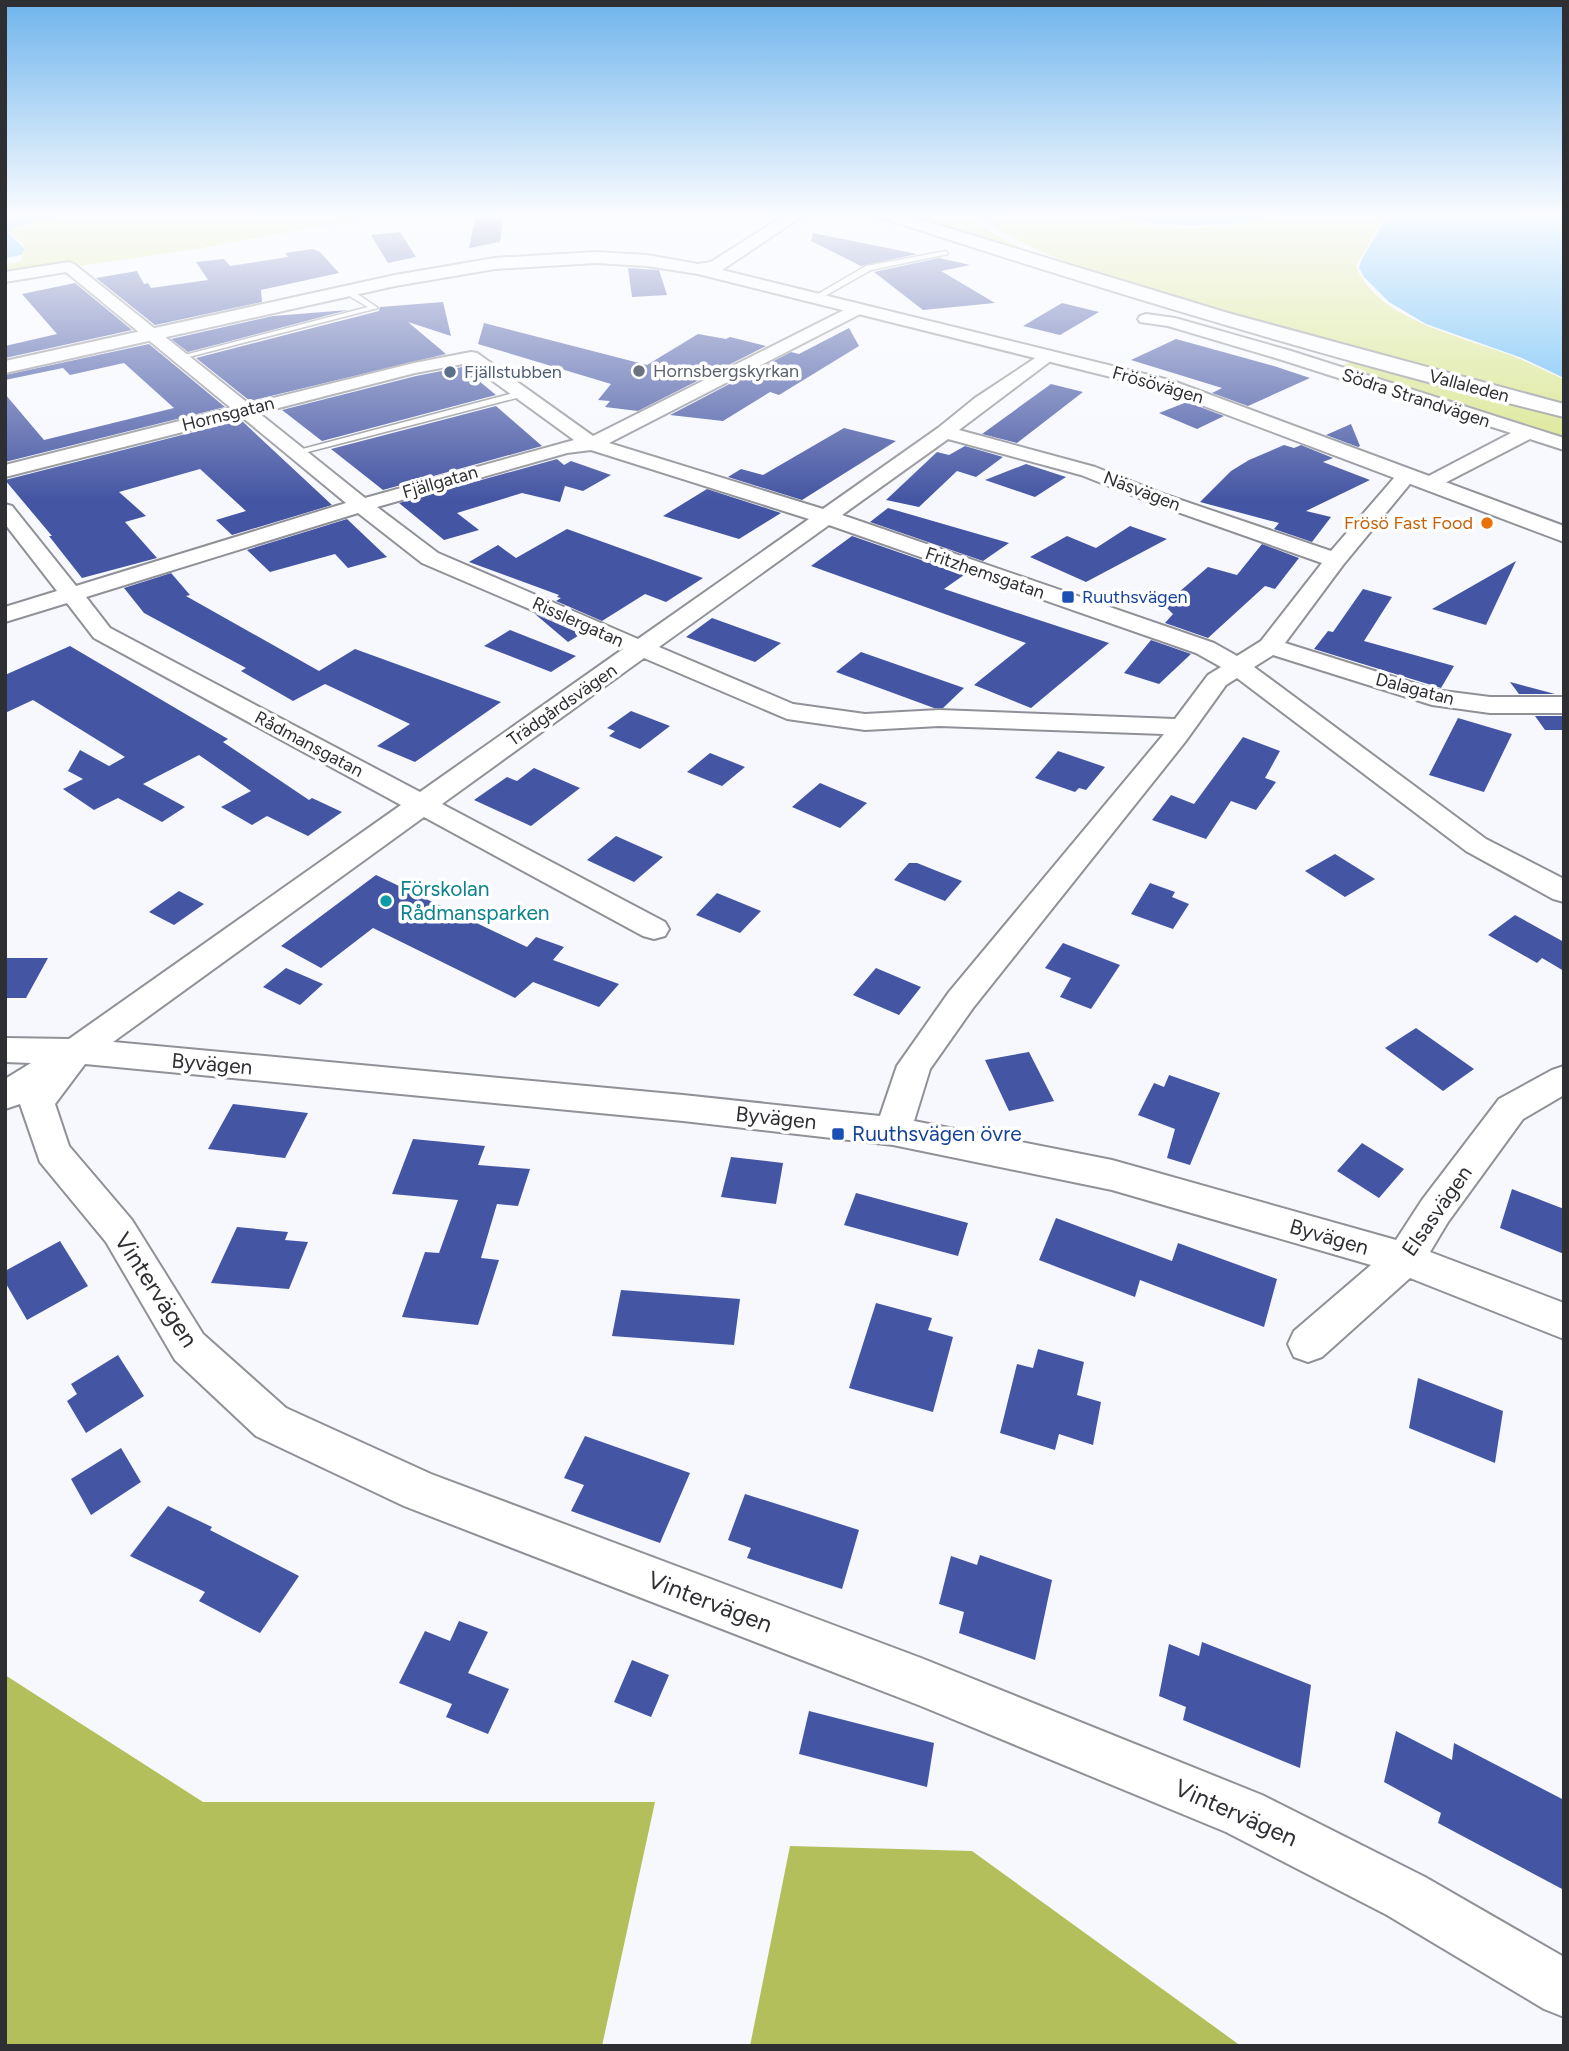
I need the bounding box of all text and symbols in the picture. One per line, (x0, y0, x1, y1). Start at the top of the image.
place label: Hornsbergskyrkan (653, 360, 799, 382)
place label: Fjällstubben (464, 361, 562, 383)
street label: Frösövägen (1110, 362, 1206, 408)
marker: Hornsbergskyrkan (631, 363, 647, 379)
marker: Fjällstubben (442, 364, 458, 380)
street label: Södra Strandvägen (1339, 364, 1493, 432)
street label: Vallaleden (1426, 365, 1512, 407)
street label: Hornsgatan (180, 392, 276, 436)
street label: Fjällgatan (400, 461, 480, 503)
street label: Näsvägen (1101, 466, 1183, 516)
place label: Frösö Fast Food (1344, 512, 1473, 534)
marker: Frösö Fast Food (1479, 515, 1495, 531)
street label: Fritzhemsgatan (922, 542, 1048, 604)
place label: Ruuthsvägen (1082, 586, 1188, 608)
marker: Ruuthsvägen (1060, 589, 1076, 605)
street label: Risslergatan (529, 592, 627, 652)
street label: Trädgårdsvägen (503, 659, 621, 751)
street label: Dalagatan (1373, 668, 1457, 710)
street label: Rådmansgatan (251, 706, 367, 782)
place label: Förskolan Rådmansparken (400, 876, 550, 925)
marker: Förskolan Rådmansparken (378, 893, 394, 909)
street label: Byvägen (171, 1048, 253, 1079)
street label: Byvägen (734, 1101, 818, 1134)
place label: Ruuthsvägen övre (852, 1121, 1022, 1146)
marker: Ruuthsvägen övre (830, 1126, 846, 1142)
street label: Elsasvägen (1396, 1161, 1477, 1261)
street label: Byvägen (1287, 1213, 1372, 1260)
street label: Vintervägen (109, 1227, 204, 1353)
street label: Vintervägen (644, 1565, 777, 1639)
street label: Vintervägen (1170, 1773, 1302, 1852)

